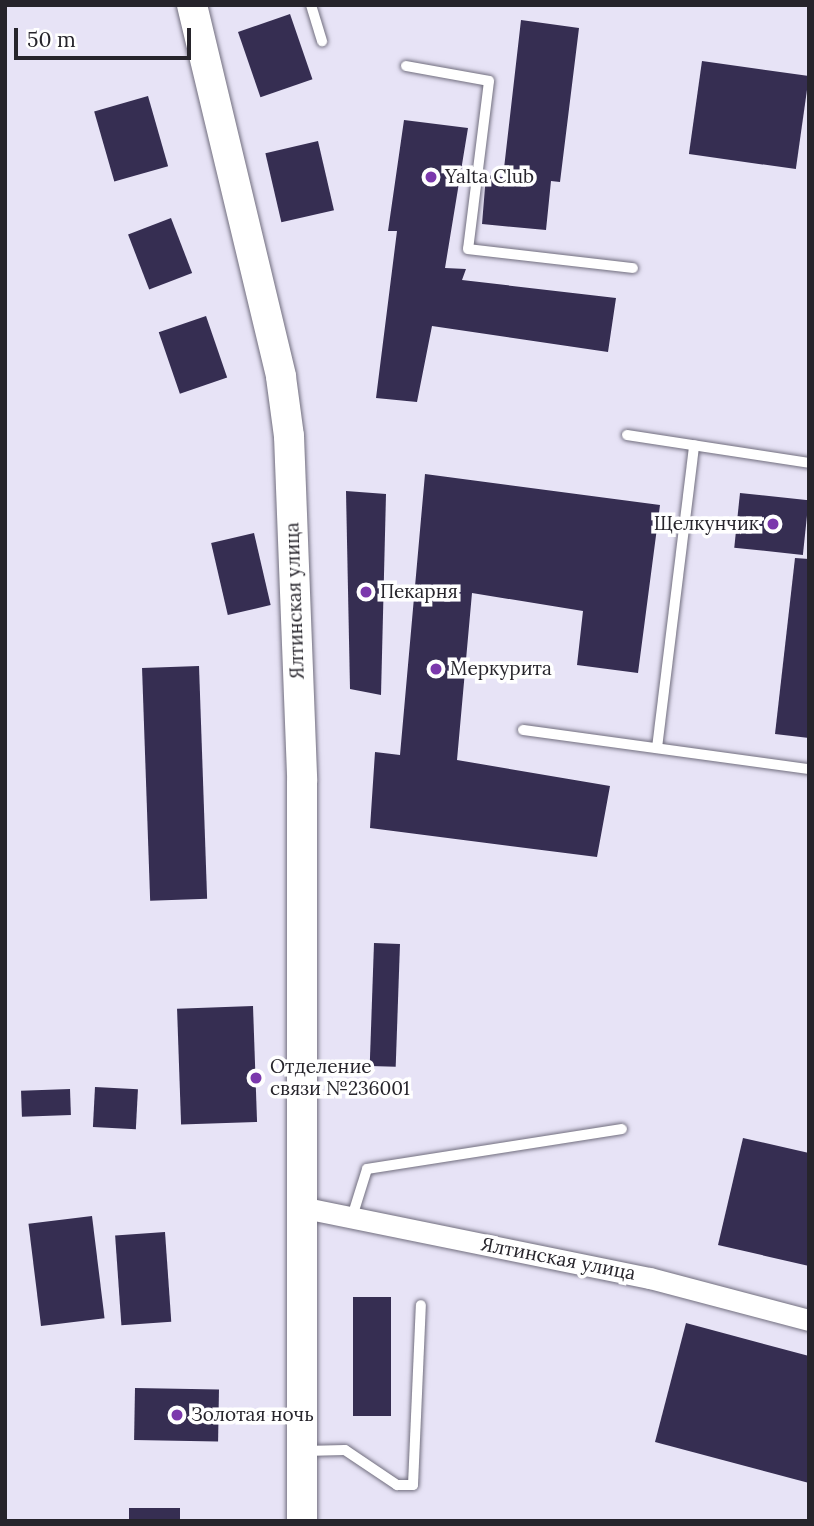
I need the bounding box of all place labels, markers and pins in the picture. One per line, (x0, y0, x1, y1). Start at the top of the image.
place label: Yalta Club (445, 166, 534, 188)
marker: Yalta Club (423, 169, 439, 185)
place label: Щелкунчик (654, 513, 759, 535)
marker: Щелкунчик (765, 516, 781, 532)
place label: Пекарня (380, 581, 458, 603)
marker: Пекарня (358, 584, 374, 600)
place label: Меркурита (450, 658, 552, 680)
marker: Меркурита (428, 661, 444, 677)
place label: Отделение связи №236001 (270, 1056, 410, 1100)
marker: Отделение связи №236001 (248, 1070, 264, 1086)
place label: Золотая ночь (191, 1404, 314, 1426)
marker: Золотая ночь (169, 1407, 185, 1423)

